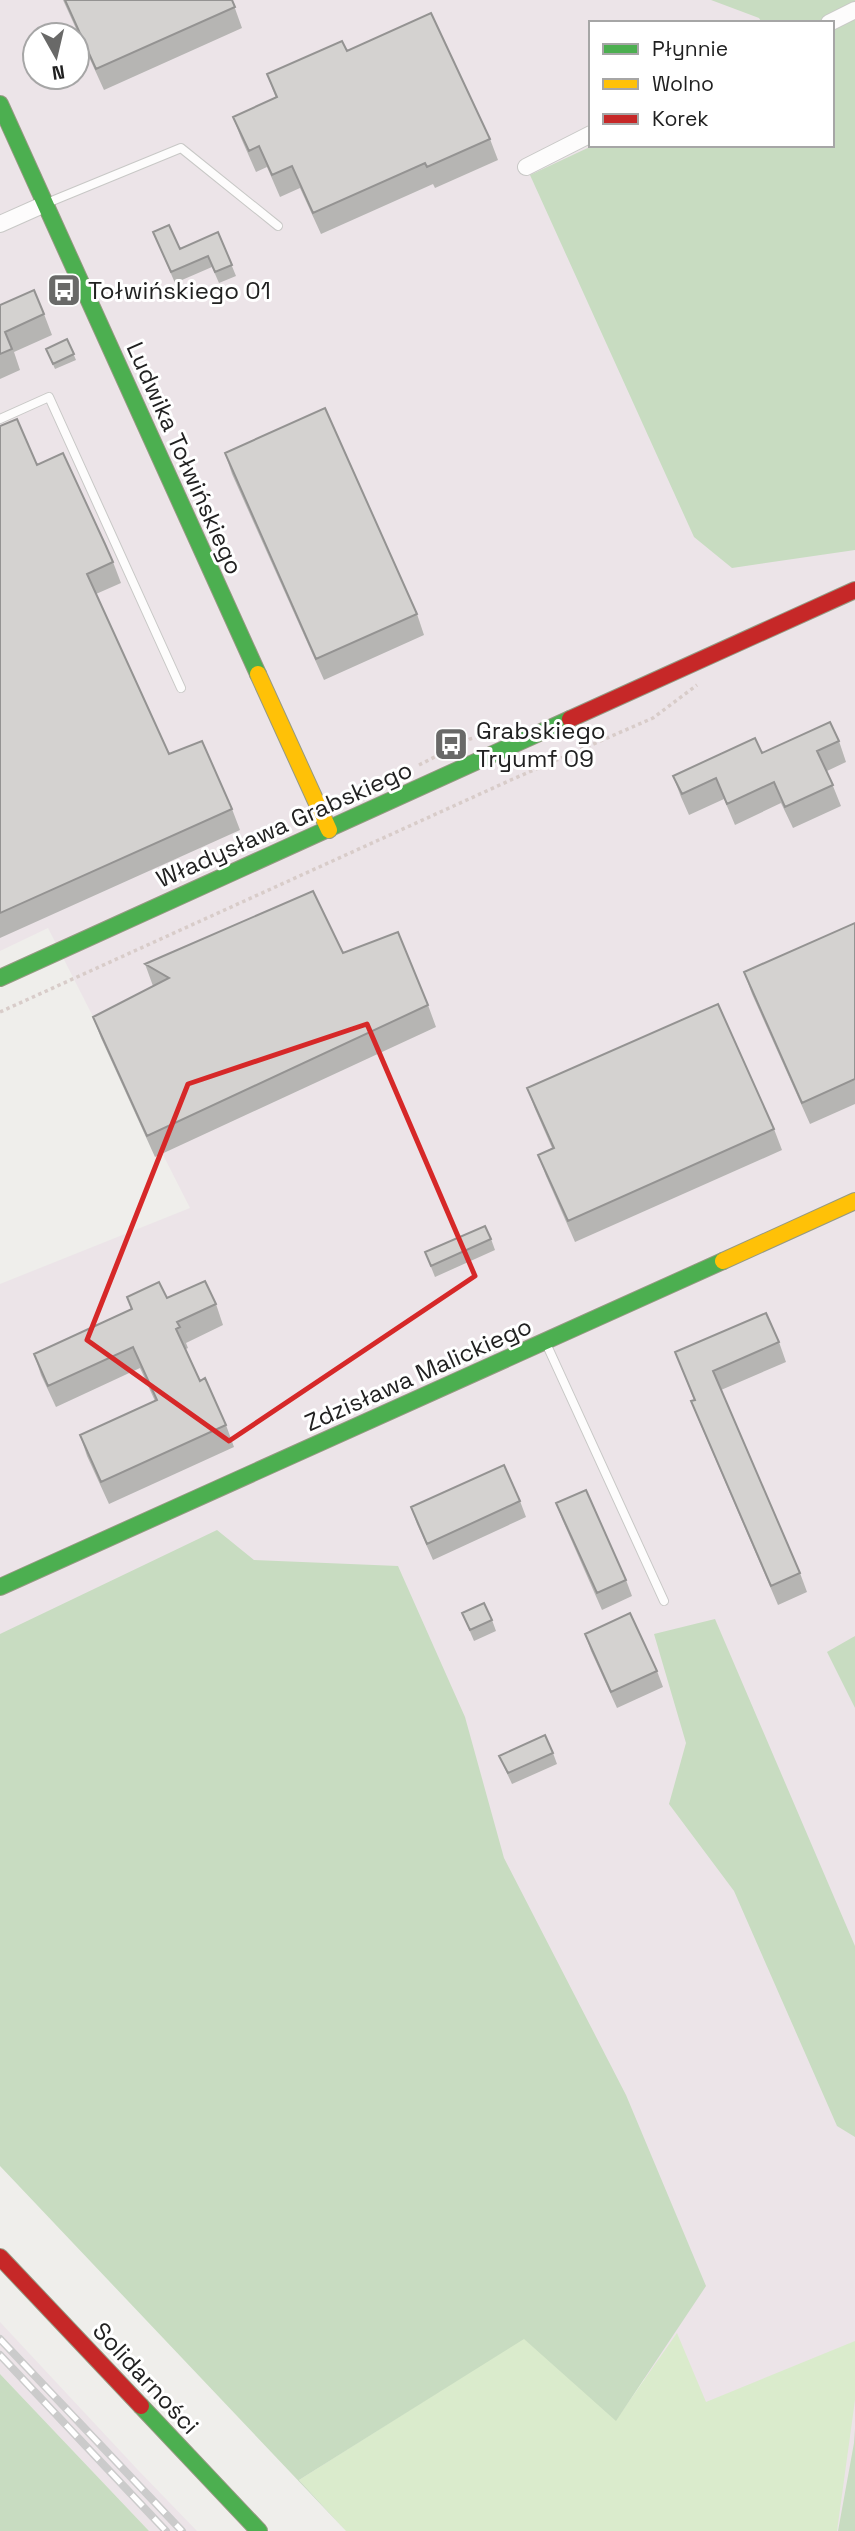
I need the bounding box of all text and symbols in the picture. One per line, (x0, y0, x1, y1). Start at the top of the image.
north arrow (21, 21, 91, 91)
legend (589, 21, 834, 147)
text: Płynnie (652, 35, 728, 62)
text: N (50, 59, 66, 86)
text: Wolno (652, 70, 714, 97)
text: Korek (652, 105, 709, 132)
bus stop icon: Tołwińskiego 01 (45, 271, 83, 309)
place label: Tołwińskiego 01 (88, 275, 271, 306)
street label: Ludwika Tołwińskiego (120, 337, 250, 579)
place label: Grabskiego Tryumf 09 (476, 715, 606, 774)
bus stop icon: Grabskiego Tryumf 09 (432, 725, 470, 763)
street label: Władysława Grabskiego (151, 754, 417, 894)
street label: Zdzisława Malickiego (300, 1310, 536, 1438)
street label: Solidarności (86, 2315, 206, 2441)

